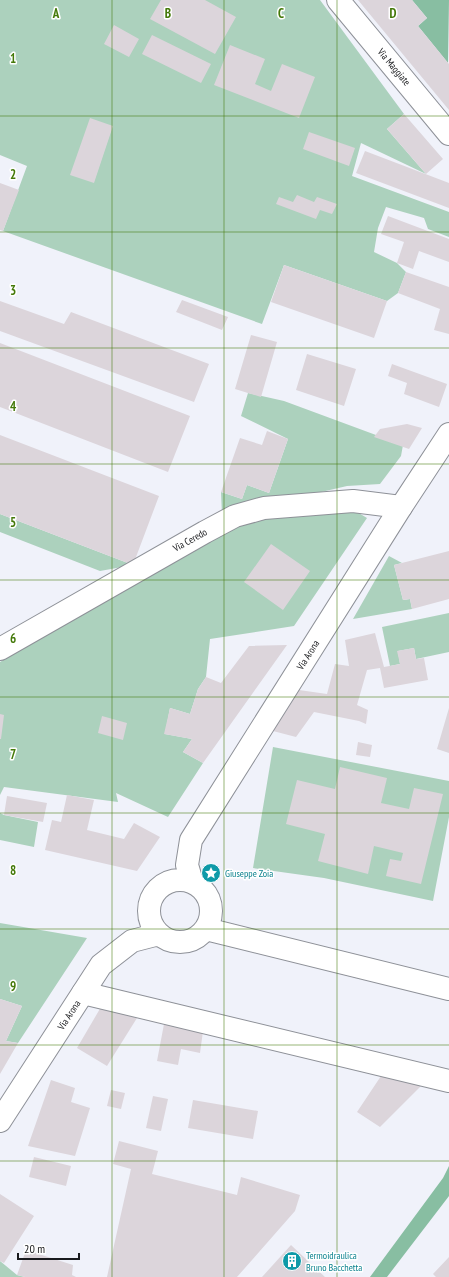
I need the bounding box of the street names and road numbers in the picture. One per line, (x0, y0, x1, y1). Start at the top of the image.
street label: Via Maggiate (374, 45, 413, 88)
street label: Via Ceredo (170, 525, 209, 555)
street label: Via Arona (293, 638, 322, 673)
street label: Via Arona (54, 998, 83, 1033)

